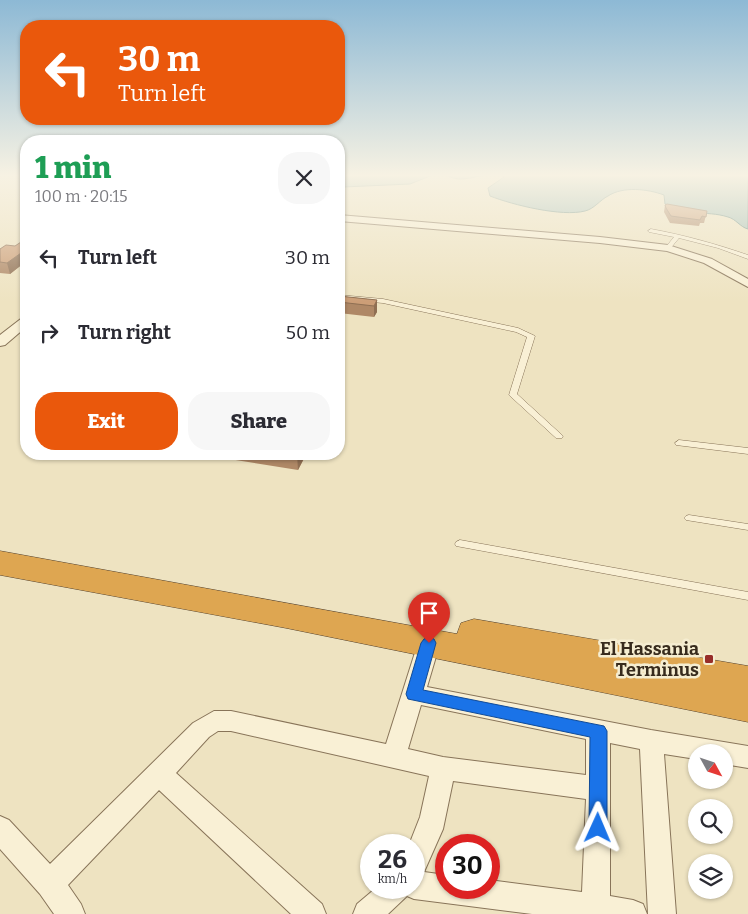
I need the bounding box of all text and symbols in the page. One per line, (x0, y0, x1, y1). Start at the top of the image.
text: 30 m (118, 38, 200, 80)
icon: left (35, 40, 100, 105)
text: Turn left (118, 80, 206, 107)
text: 1 min (35, 150, 111, 186)
button: close (278, 152, 330, 204)
text: 100 m · 20:15 (35, 187, 128, 206)
icon: left (35, 244, 63, 272)
text: Turn left (78, 246, 157, 269)
text: 30 m (285, 246, 330, 269)
icon: right (35, 319, 63, 347)
text: Turn right (78, 321, 171, 344)
text: 50 m (286, 321, 330, 344)
button: Exit (35, 392, 178, 450)
button: Share (188, 392, 330, 450)
pin (408, 592, 450, 643)
icon: arrive (415, 599, 443, 627)
place label: El Hassania Terminus (600, 638, 699, 681)
marker: El Hassania Terminus (703, 653, 715, 665)
north arrow (688, 744, 732, 789)
map controls (688, 744, 733, 899)
button: search (688, 799, 733, 844)
position arrow (571, 801, 623, 853)
speed limit sign: 30 (435, 834, 500, 899)
text: 26 (378, 845, 407, 875)
button: layers (688, 854, 733, 899)
text: km/h (378, 872, 407, 886)

